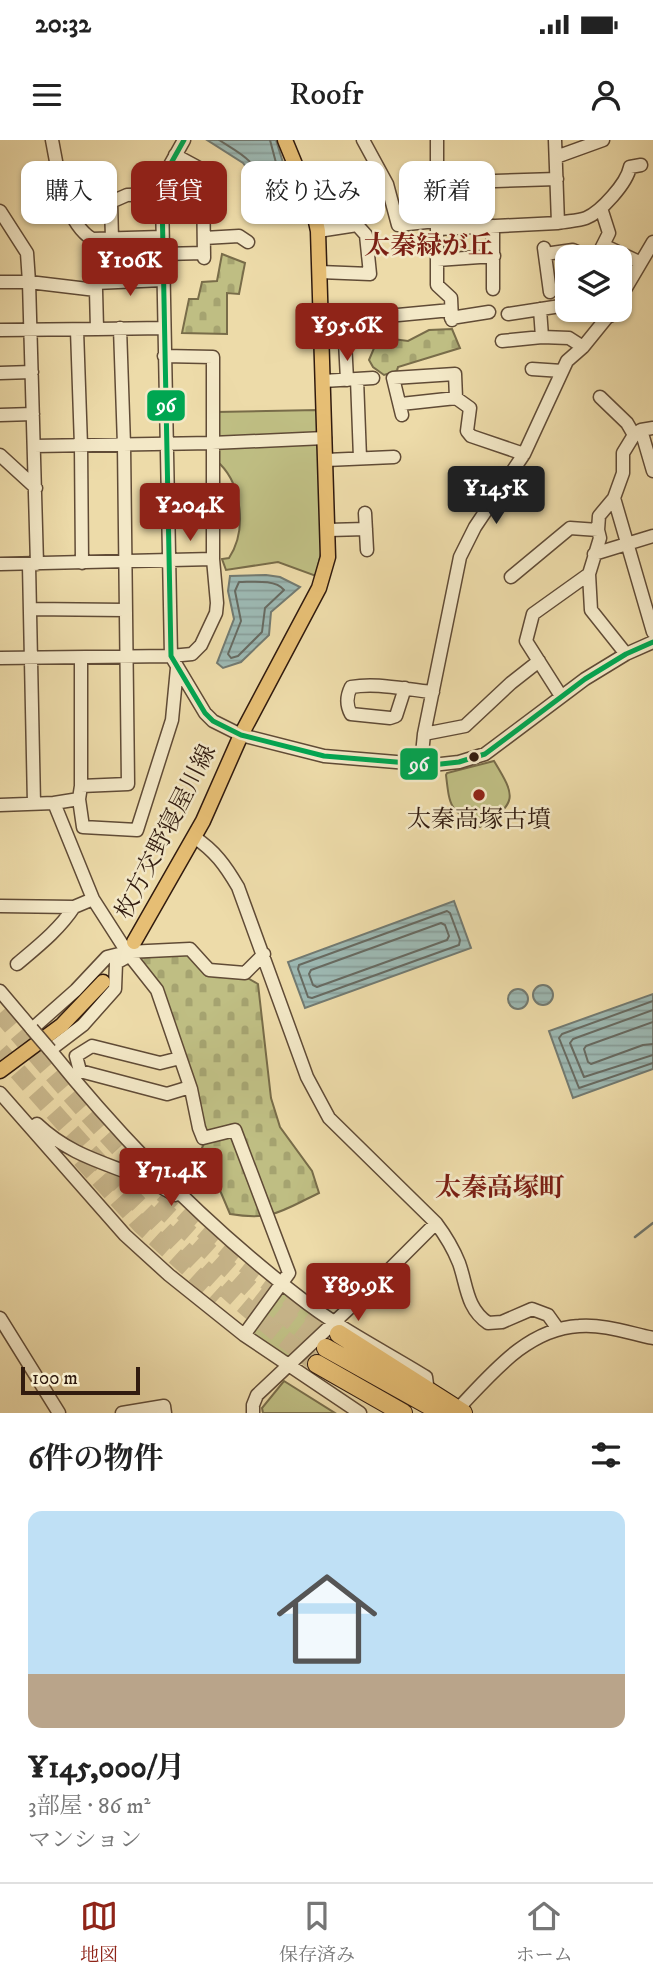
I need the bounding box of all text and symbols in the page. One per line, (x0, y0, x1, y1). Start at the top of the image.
text: 20:32 (35, 8, 91, 41)
text: Roofr (289, 75, 364, 115)
icon: menu (28, 76, 66, 114)
icon: person (587, 76, 625, 114)
chip: 購入 (21, 161, 117, 224)
chip: 賃貸 (131, 161, 227, 224)
chip: 絞り込み (241, 161, 385, 224)
chip: 新着 (399, 161, 495, 224)
district label: 太秦緑が丘 (364, 230, 494, 263)
pin: ¥106K (81, 239, 179, 298)
map controls (555, 245, 632, 322)
button: layers (555, 245, 632, 322)
text: ¥106K (98, 246, 162, 275)
pin: ¥95.6K (290, 304, 404, 363)
text: ¥95.6K (311, 311, 383, 340)
line badge: 96 (146, 389, 186, 422)
text: 96 (154, 395, 177, 418)
pin: ¥145K (447, 466, 545, 526)
text: ¥145K (464, 474, 528, 503)
pin: ¥204K (141, 484, 239, 543)
text: ¥204K (156, 491, 224, 520)
street label: 枚方交野寝屋川線 (109, 740, 223, 924)
line badge: 96 (399, 747, 439, 781)
unlabelled marker (467, 750, 481, 764)
text: 96 (407, 754, 430, 777)
marker: 太秦高塚古墳 (471, 787, 487, 803)
place label: 太秦高塚古墳 (407, 805, 551, 835)
pin: ¥71.4K (114, 1149, 228, 1208)
text: ¥71.4K (135, 1156, 207, 1185)
district label: 太秦高塚町 (435, 1172, 565, 1205)
pin: ¥89.9K (301, 1264, 415, 1323)
text: ¥89.9K (322, 1271, 394, 1300)
scale bar (21, 1364, 140, 1396)
text: 100 m (32, 1367, 78, 1390)
icon: filters (587, 1436, 625, 1474)
text: 6件の物件 (28, 1441, 164, 1478)
icon: home (264, 1556, 390, 1682)
text: ¥145,000/月 (28, 1750, 185, 1787)
text: 3部屋 · 86 m² (28, 1792, 150, 1821)
text: マンション (28, 1826, 142, 1855)
tab: 地図 (80, 1897, 118, 1967)
tab: 保存済み (279, 1897, 355, 1967)
tab: ホーム (516, 1897, 573, 1967)

